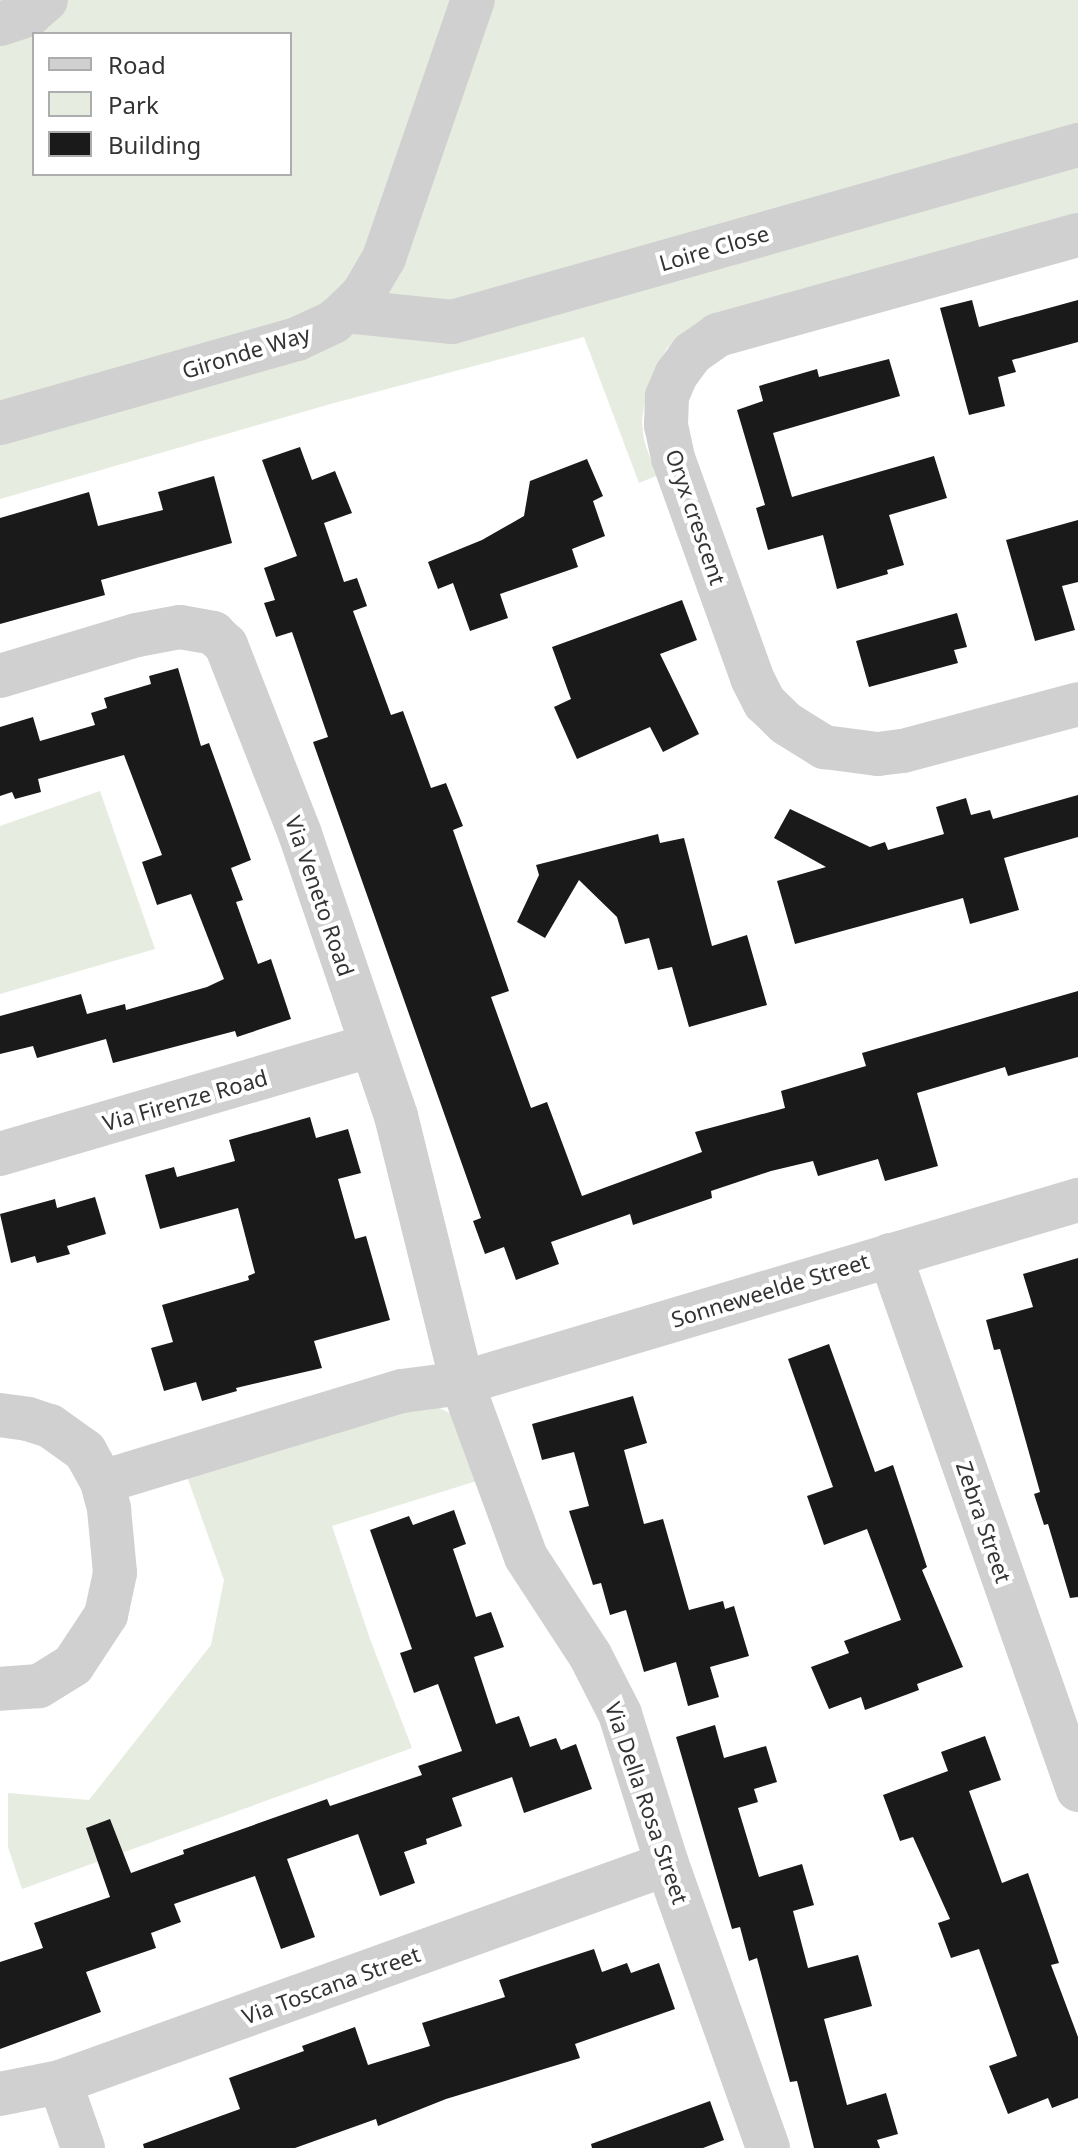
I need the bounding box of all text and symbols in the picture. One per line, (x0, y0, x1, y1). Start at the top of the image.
legend (32, 32, 292, 176)
text: Road (108, 48, 166, 81)
text: Park (108, 88, 159, 121)
text: Building (108, 128, 201, 161)
street label: Loire Close (656, 220, 772, 276)
street label: Gironde Way (179, 320, 313, 384)
street label: Oryx crescent (660, 446, 732, 588)
street label: Via Veneto Road (280, 812, 360, 980)
street label: Via Firenze Road (100, 1064, 270, 1136)
street label: Sonneweelde Street (668, 1247, 872, 1333)
street label: Zebra Street (951, 1458, 1017, 1586)
street label: Via Della Rosa Street (600, 1699, 694, 1907)
street label: Via Toscana Street (238, 1941, 424, 2029)

